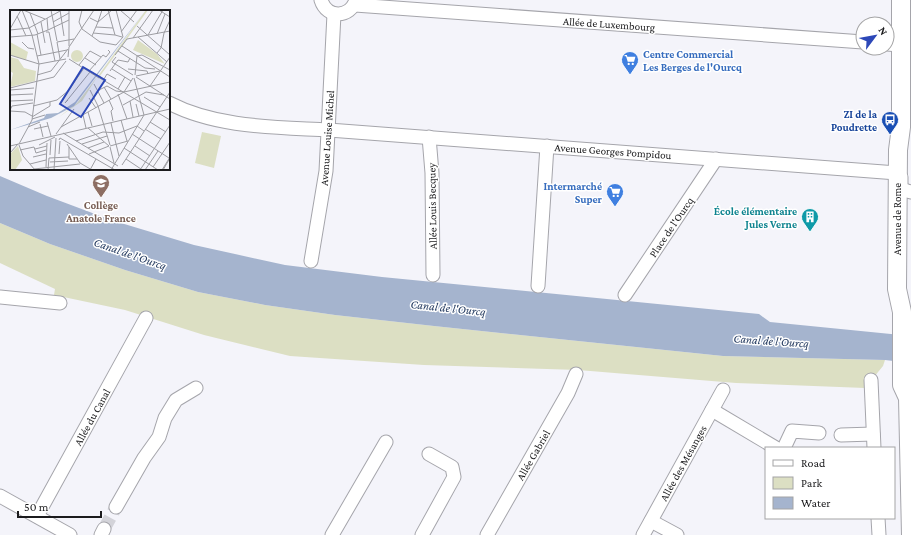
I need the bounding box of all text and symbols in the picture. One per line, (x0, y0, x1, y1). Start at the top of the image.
inset map (10, 10, 170, 170)
street label: Allée de Luxembourg (562, 15, 656, 34)
north arrow (855, 16, 895, 56)
text: N (876, 24, 891, 37)
place label: Centre Commercial Les Berges de l'Ourcq (643, 48, 742, 73)
supermarket icon: Centre Commercial Les Berges de l'Ourcq (620, 50, 640, 75)
street label: Avenue Louise Michel (318, 90, 336, 186)
place label: ZI de la Poudrette (831, 108, 878, 133)
bus stop icon: ZI de la Poudrette (880, 110, 900, 135)
street label: Avenue Georges Pompidou (554, 141, 672, 162)
street label: Allée Louis Becquey (425, 162, 440, 249)
school or university icon: Collège Anatole France (91, 173, 111, 198)
place label: Intermarché Super (544, 180, 603, 205)
supermarket icon: Intermarché Super (605, 182, 625, 207)
street label: Avenue de Rome (891, 183, 903, 255)
street label: Place de l'Ourcq (646, 194, 697, 260)
place label: Collège Anatole France (65, 199, 136, 224)
place label: École élémentaire Jules Verne (714, 205, 797, 230)
building icon: École élémentaire Jules Verne (800, 207, 820, 232)
water label: Canal de l'Ourcq (92, 235, 168, 273)
water label: Canal de l'Ourcq (410, 297, 487, 319)
water label: Canal de l'Ourcq (733, 331, 810, 351)
street label: Allée du Canal (72, 387, 113, 447)
street label: Allée des Mésanges (657, 423, 710, 503)
street label: Allée Gabriel (514, 428, 552, 482)
legend (765, 447, 895, 519)
text: Road (801, 456, 826, 470)
text: Park (801, 476, 823, 490)
scale bar (18, 493, 101, 519)
text: Water (801, 496, 831, 510)
text: 50 m (24, 500, 49, 514)

